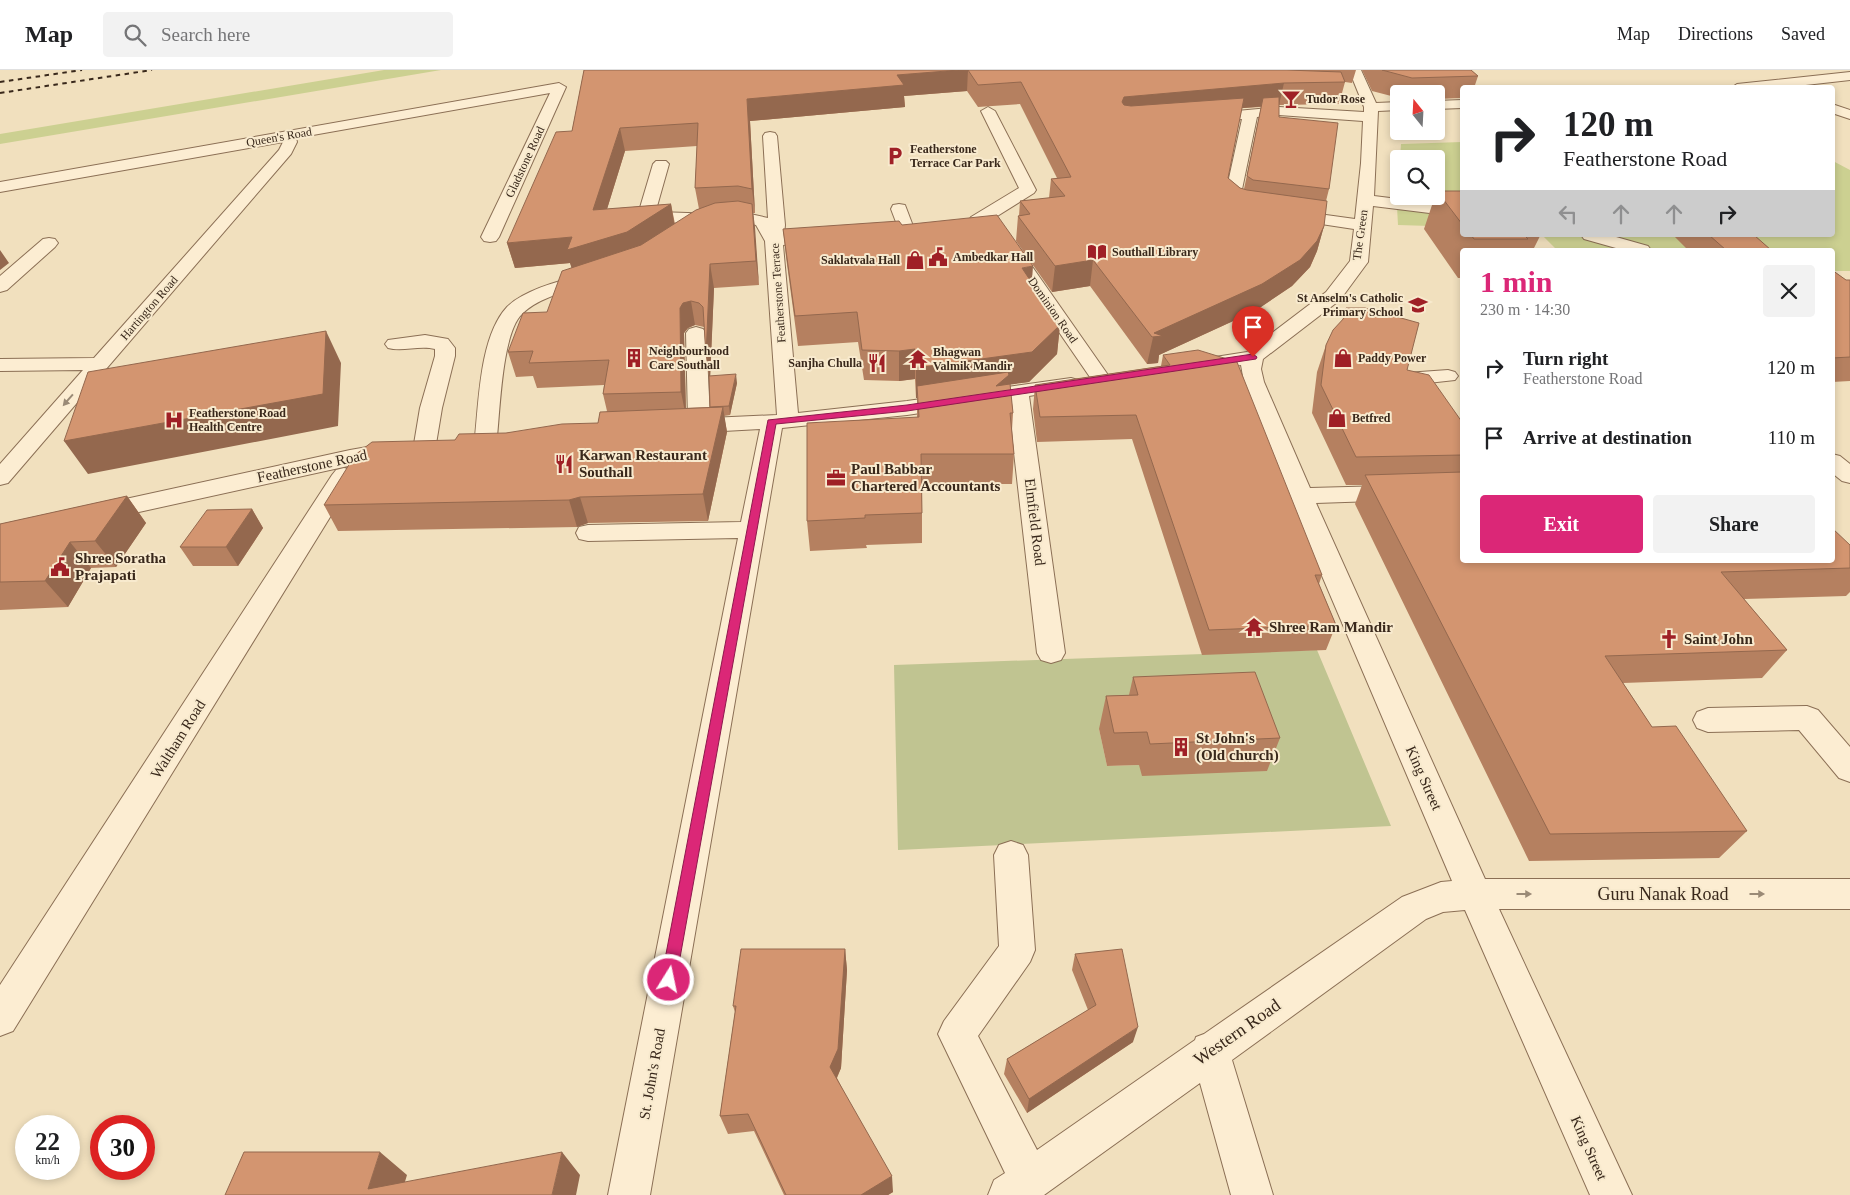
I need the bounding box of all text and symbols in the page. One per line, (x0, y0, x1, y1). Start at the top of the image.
search box (103, 12, 453, 57)
text: Map (25, 21, 73, 47)
icon: search (121, 21, 149, 49)
text: Search here (161, 24, 250, 45)
text: Map (1617, 24, 1650, 44)
text: Directions (1678, 24, 1753, 44)
text: Saved (1781, 24, 1825, 44)
north arrow (1390, 85, 1445, 140)
map controls (1390, 85, 1445, 205)
bar icon: Tudor Rose (1280, 88, 1302, 110)
place label: Tudor Rose (1306, 92, 1366, 106)
icon: right (1480, 105, 1545, 170)
text: 120 m (1563, 105, 1653, 144)
street label: Queen's Road (245, 124, 313, 150)
street label: Gladstone Road (502, 124, 548, 200)
place label: Featherstone Terrace Car Park (910, 142, 1001, 170)
parking icon: Featherstone Terrace Car Park (884, 145, 906, 167)
text: Featherstone Road (1563, 146, 1727, 171)
button: search (1390, 150, 1445, 205)
icon: left (1554, 200, 1582, 228)
icon: ahead (1607, 200, 1635, 228)
icon: ahead (1660, 200, 1688, 228)
icon: right (1713, 200, 1741, 228)
street label: The Green (1350, 209, 1370, 261)
library icon: Southall Library (1086, 241, 1108, 263)
street label: Featherstone Terrace (768, 243, 788, 343)
place label: Southall Library (1112, 245, 1198, 259)
public building icon: Ambedkar Hall (927, 246, 949, 268)
shop icon: Saklatvala Hall (904, 249, 926, 271)
place label: Ambedkar Hall (953, 250, 1034, 264)
place label: Saklatvala Hall (821, 253, 901, 267)
text: 1 min (1480, 265, 1553, 298)
button: close (1763, 265, 1815, 317)
street label: Hartington Road (117, 273, 181, 343)
street label: Dominion Road (1025, 274, 1081, 346)
place label: St Anselm's Catholic Primary School (1297, 291, 1404, 319)
school or university icon: St Anselm's Catholic Primary School (1407, 294, 1429, 316)
text: 230 m · 14:30 (1480, 301, 1570, 318)
pin (1232, 306, 1274, 357)
icon: arrive (1239, 313, 1267, 341)
place label: Neighbourhood Care Southall (649, 344, 729, 372)
place label: Bhagwan Valmik Mandir (933, 345, 1013, 373)
building icon: Neighbourhood Care Southall (623, 347, 645, 369)
shop icon: Paddy Power (1332, 347, 1354, 369)
temple icon: Bhagwan Valmik Mandir (907, 348, 929, 370)
text: Turn right (1523, 348, 1608, 369)
place label: Paddy Power (1358, 351, 1427, 365)
restaurant icon: Sanjha Chulla (866, 352, 888, 374)
icon: right (1480, 354, 1508, 382)
place label: Sanjha Chulla (788, 356, 862, 370)
text: 120 m (1767, 357, 1815, 378)
text: Featherstone Road (1523, 370, 1643, 387)
one-way arrow (62, 394, 74, 406)
place label: Featherstone Road Health Centre (189, 406, 286, 434)
shop icon: Betfred (1326, 407, 1348, 429)
hospital icon: Featherstone Road Health Centre (163, 409, 185, 431)
place label: Betfred (1352, 411, 1391, 425)
icon: arrive (1480, 424, 1508, 452)
text: Arrive at destination (1523, 427, 1692, 448)
text: 110 m (1768, 427, 1815, 448)
street label: Featherstone Road (256, 446, 369, 485)
place label: Karwan Restaurant Southall (579, 447, 707, 480)
restaurant icon: Karwan Restaurant Southall (553, 453, 575, 475)
place label: Paul Babbar Chartered Accountants (851, 461, 1000, 494)
office icon: Paul Babbar Chartered Accountants (825, 467, 847, 489)
street label: Elmfield Road (1022, 477, 1048, 567)
button: Exit (1480, 495, 1643, 553)
button: Share (1653, 495, 1815, 553)
place label: Shree Soratha Prajapati (75, 550, 166, 583)
public building icon: Shree Soratha Prajapati (49, 556, 71, 578)
temple icon: Shree Ram Mandir (1243, 616, 1265, 638)
place label: Shree Ram Mandir (1269, 619, 1393, 635)
church icon: Saint John (1658, 628, 1680, 650)
place label: Saint John (1684, 631, 1753, 647)
street label: Waltham Road (148, 697, 209, 781)
place label: St John's (Old church) (1196, 730, 1279, 764)
building icon: St John's (Old church) (1170, 736, 1192, 758)
street label: King Street (1403, 743, 1446, 813)
street label: Guru Nanak Road (1598, 884, 1728, 904)
one-way arrow (1517, 890, 1533, 898)
one-way arrow (1749, 890, 1765, 898)
position arrow (642, 953, 694, 1005)
street label: Western Road (1190, 995, 1284, 1069)
street label: St. John's Road (636, 1027, 668, 1121)
street label: King Street (1568, 1113, 1611, 1183)
speed limit sign: 30 (90, 1115, 155, 1180)
text: 22 (35, 1128, 60, 1155)
text: km/h (35, 1153, 60, 1167)

